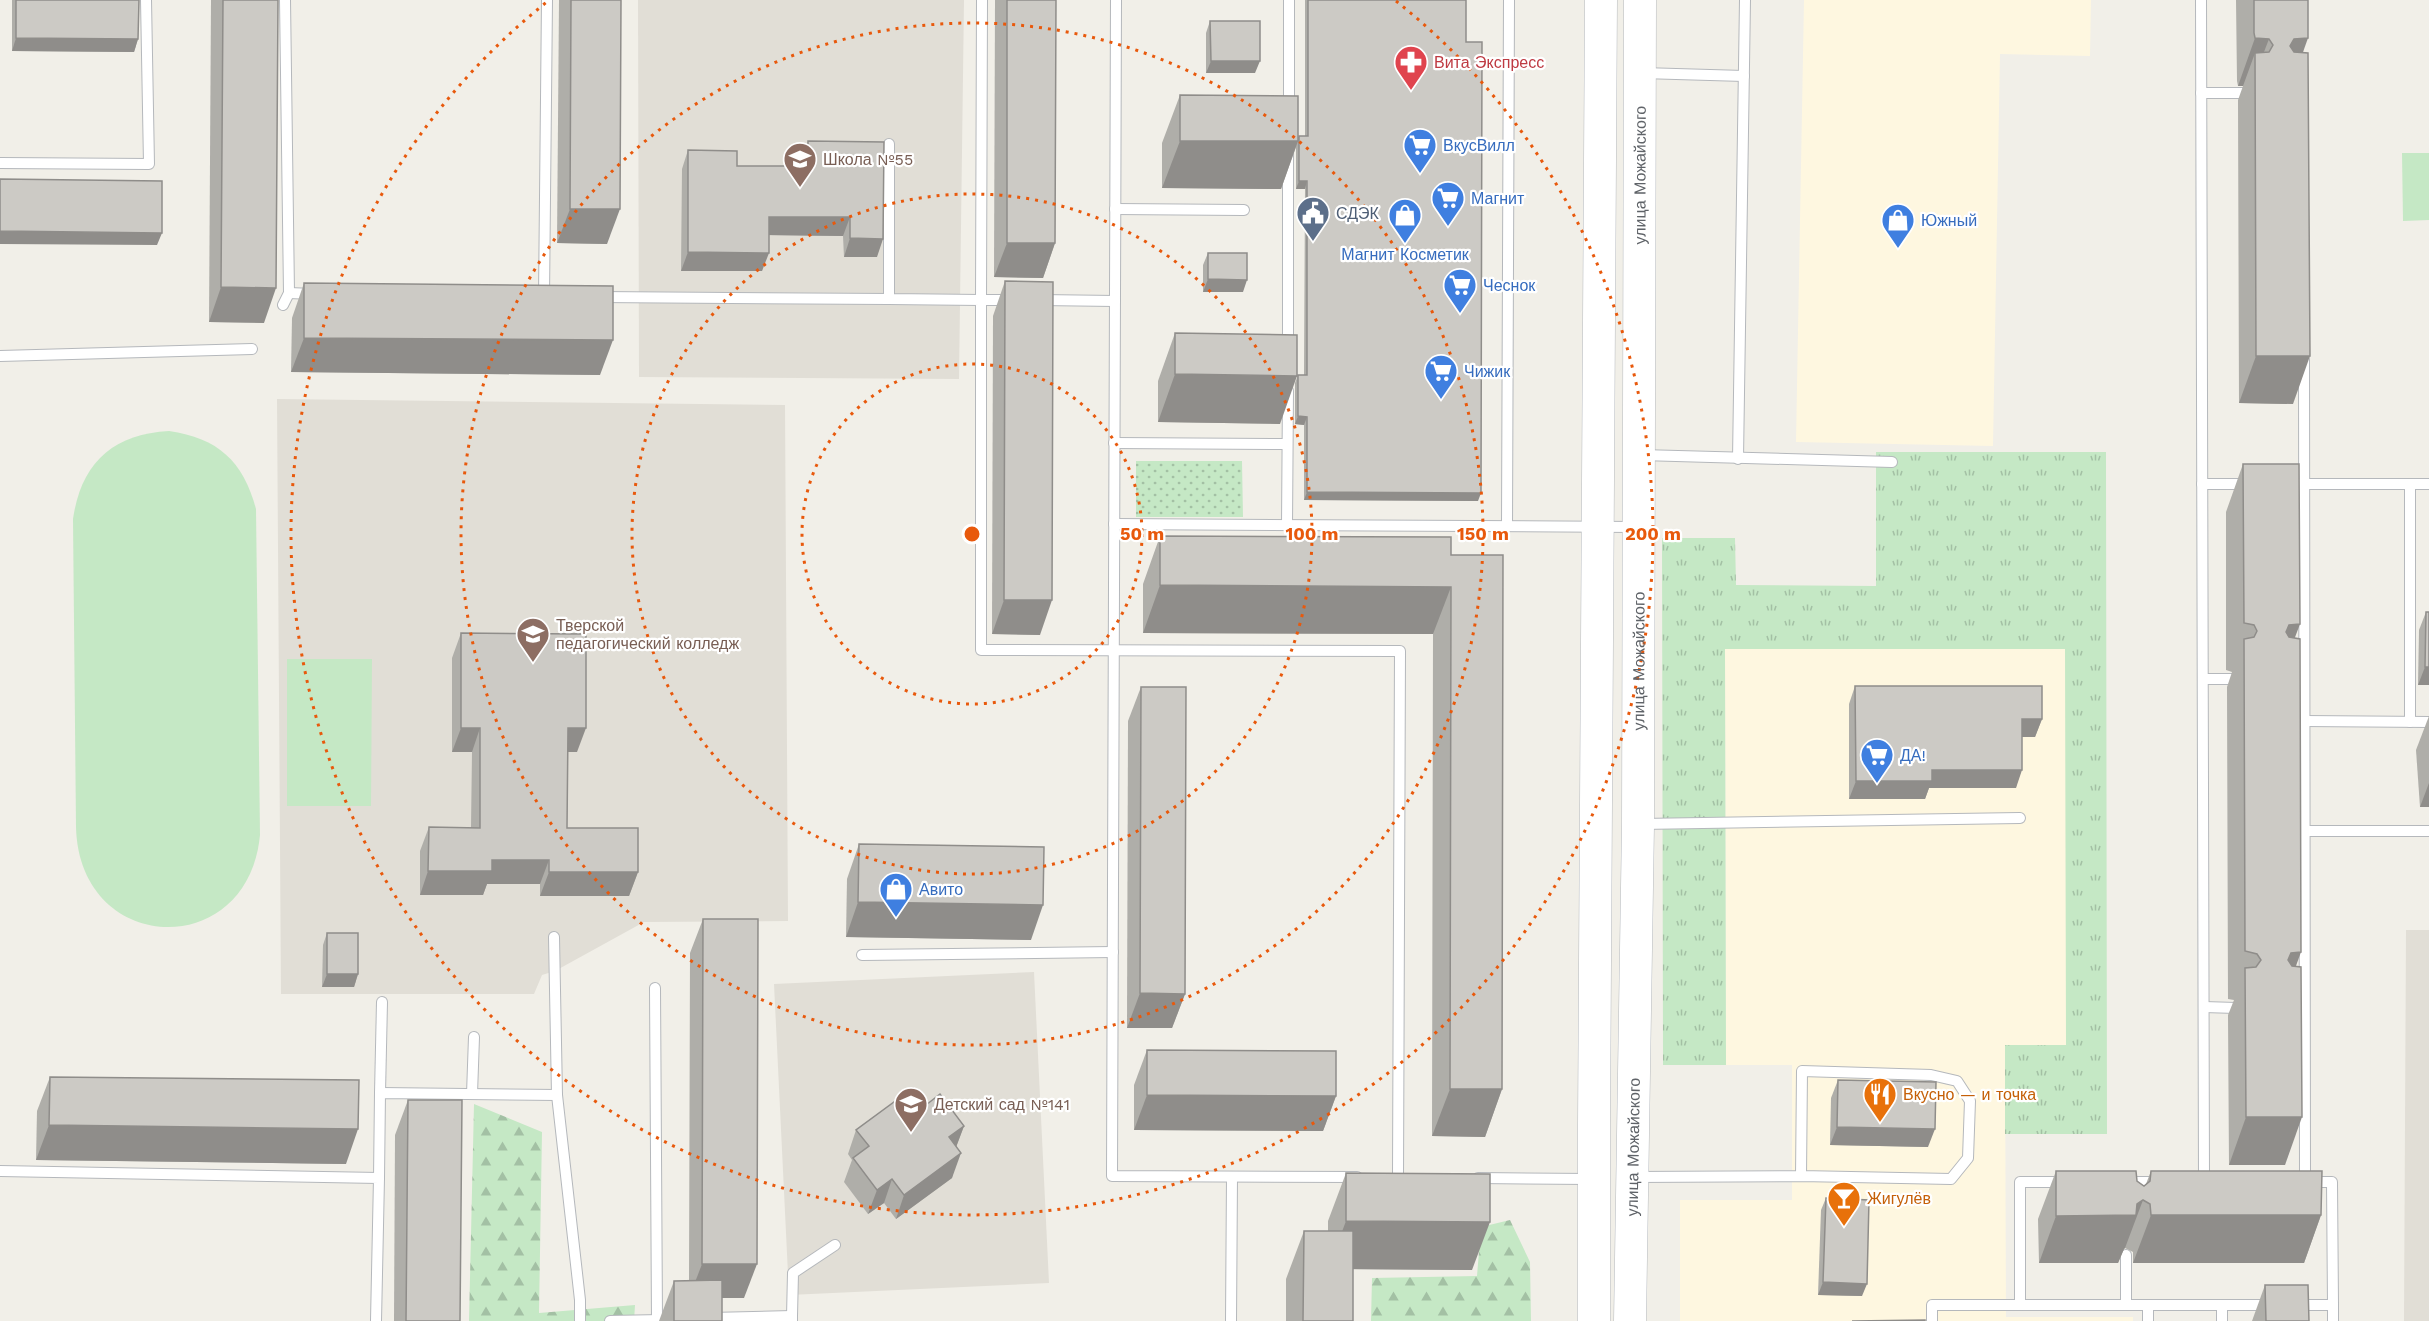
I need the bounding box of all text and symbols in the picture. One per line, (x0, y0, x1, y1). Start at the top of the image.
pharmacy icon: Вита Экспресс (1393, 44, 1429, 91)
place label: Вита Экспресс (1434, 53, 1544, 72)
street label: улица Можайского (1630, 106, 1649, 244)
supermarket icon: ВкусВилл (1402, 127, 1438, 174)
place label: ВкусВилл (1443, 136, 1515, 155)
school or university icon: Школа №55 (782, 141, 818, 188)
place label: Школа №55 (823, 150, 913, 169)
supermarket icon: Магнит (1430, 180, 1466, 227)
place label: Магнит (1471, 189, 1525, 208)
public building icon: СДЭК (1295, 195, 1331, 242)
shop icon: Магнит Косметик (1387, 197, 1423, 244)
shop icon: Южный (1880, 202, 1916, 249)
place label: СДЭК (1336, 204, 1380, 223)
place label: Южный (1921, 211, 1977, 230)
place label: Магнит Косметик (1341, 245, 1470, 264)
supermarket icon: Чеснок (1442, 267, 1478, 314)
place label: Чеснок (1483, 276, 1536, 295)
supermarket icon: Чижик (1423, 353, 1459, 400)
place label: Чижик (1464, 362, 1511, 381)
text: 50 m (1120, 523, 1164, 544)
text: 100 m (1285, 523, 1339, 544)
text: 150 m (1457, 523, 1509, 544)
text: 200 m (1625, 523, 1681, 544)
centre of rings (962, 524, 982, 544)
street label: улица Можайского (1629, 592, 1648, 730)
school or university icon: Тверской педагогический колледж (515, 616, 551, 663)
place label: Тверской педагогический колледж (556, 616, 739, 653)
supermarket icon: ДА! (1859, 737, 1895, 784)
place label: ДА! (1900, 746, 1926, 765)
shop icon: Авито (878, 871, 914, 918)
place label: Авито (919, 880, 963, 899)
restaurant icon: Вкусно — и точка (1862, 1076, 1898, 1123)
street label: улица Можайского (1622, 1077, 1643, 1217)
place label: Вкусно — и точка (1903, 1085, 2036, 1104)
school or university icon: Детский сад №141 (893, 1086, 929, 1133)
place label: Детский сад №141 (934, 1095, 1070, 1114)
bar icon: Жигулёв (1826, 1180, 1862, 1227)
place label: Жигулёв (1867, 1189, 1931, 1208)

